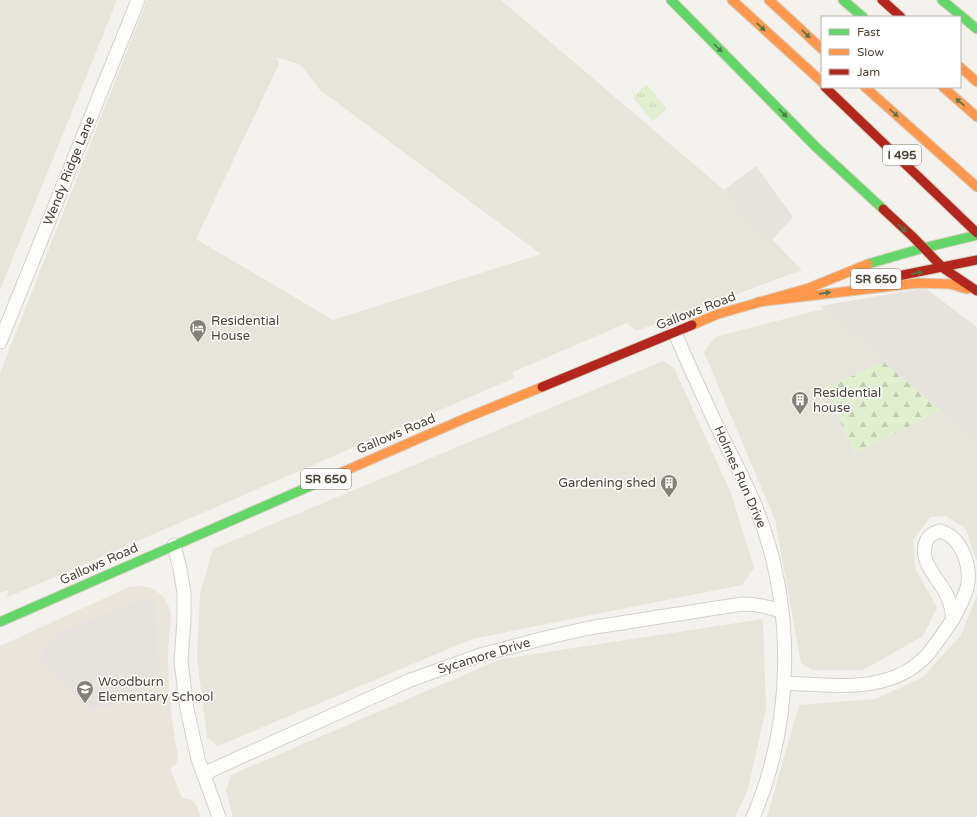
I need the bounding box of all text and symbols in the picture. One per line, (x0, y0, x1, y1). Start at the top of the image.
legend (821, 16, 961, 88)
one-way arrow (756, 22, 766, 31)
text: Fast (857, 25, 881, 39)
one-way arrow (801, 29, 811, 39)
one-way arrow (713, 43, 723, 53)
text: Slow (857, 45, 884, 59)
text: Jam (857, 65, 880, 79)
one-way arrow (955, 98, 965, 107)
one-way arrow (778, 108, 788, 118)
one-way arrow (889, 108, 899, 118)
street label: Wendy Ridge Lane (40, 114, 98, 228)
road number: I 495 (883, 145, 921, 165)
one-way arrow (897, 223, 908, 232)
road number: SR 650 (851, 269, 901, 289)
one-way arrow (911, 270, 923, 276)
street label: Gallows Road (654, 288, 738, 334)
one-way arrow (819, 290, 831, 296)
place label: Residential House (211, 313, 279, 344)
hotel icon: Residential House (188, 318, 208, 343)
place label: Residential house (813, 385, 881, 416)
building icon: Residential house (790, 390, 810, 415)
street label: Gallows Road (354, 410, 438, 458)
street label: Holmes Run Drive (710, 423, 770, 531)
road number: SR 650 (301, 469, 351, 489)
building icon: Gardening shed (659, 473, 679, 498)
place label: Gardening shed (558, 475, 656, 491)
street label: Gallows Road (57, 540, 141, 588)
street label: Sycamore Drive (436, 634, 532, 678)
place label: Woodburn Elementary School (98, 674, 213, 705)
school or university icon: Woodburn Elementary School (75, 679, 95, 704)

